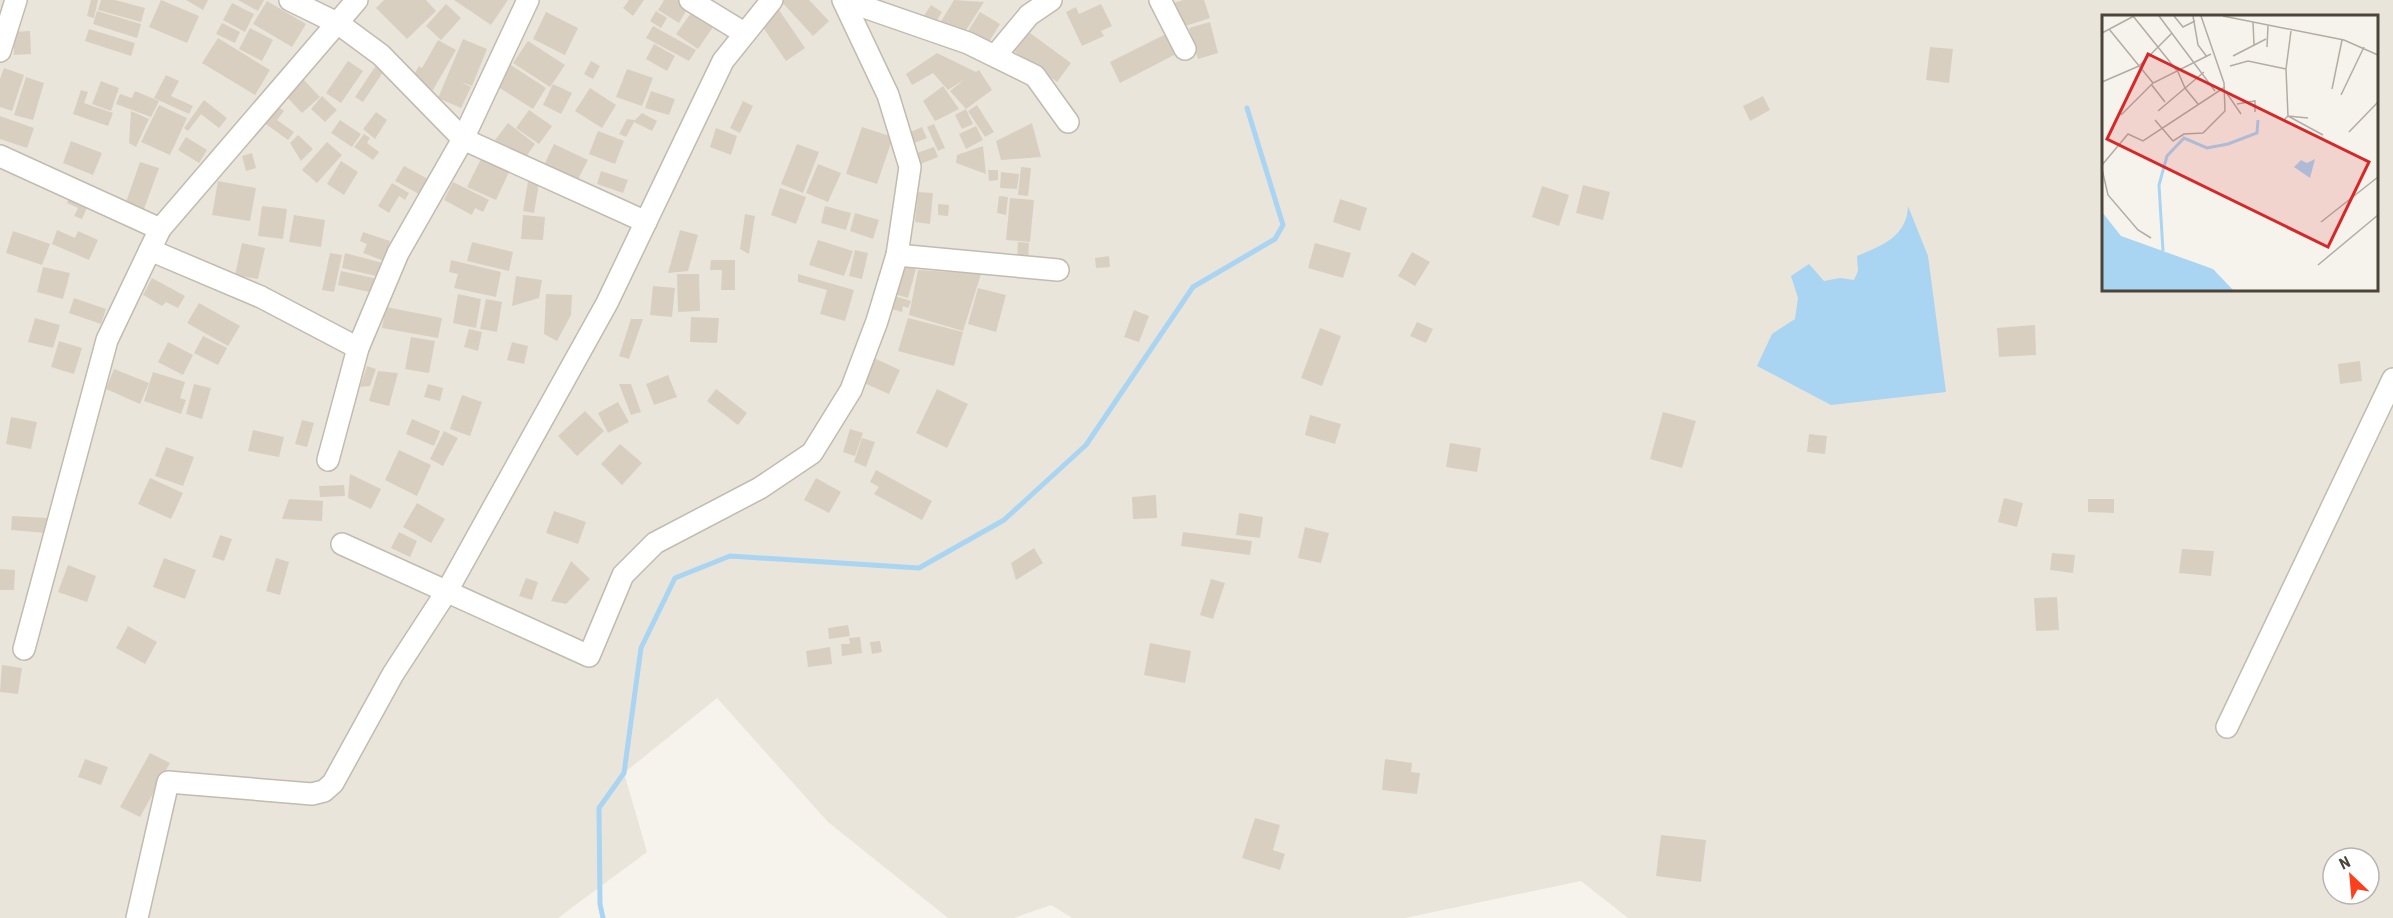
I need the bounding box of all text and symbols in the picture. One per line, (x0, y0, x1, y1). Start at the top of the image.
inset map (2102, 15, 2378, 291)
north arrow (2321, 846, 2381, 906)
text: N (2336, 852, 2353, 874)

